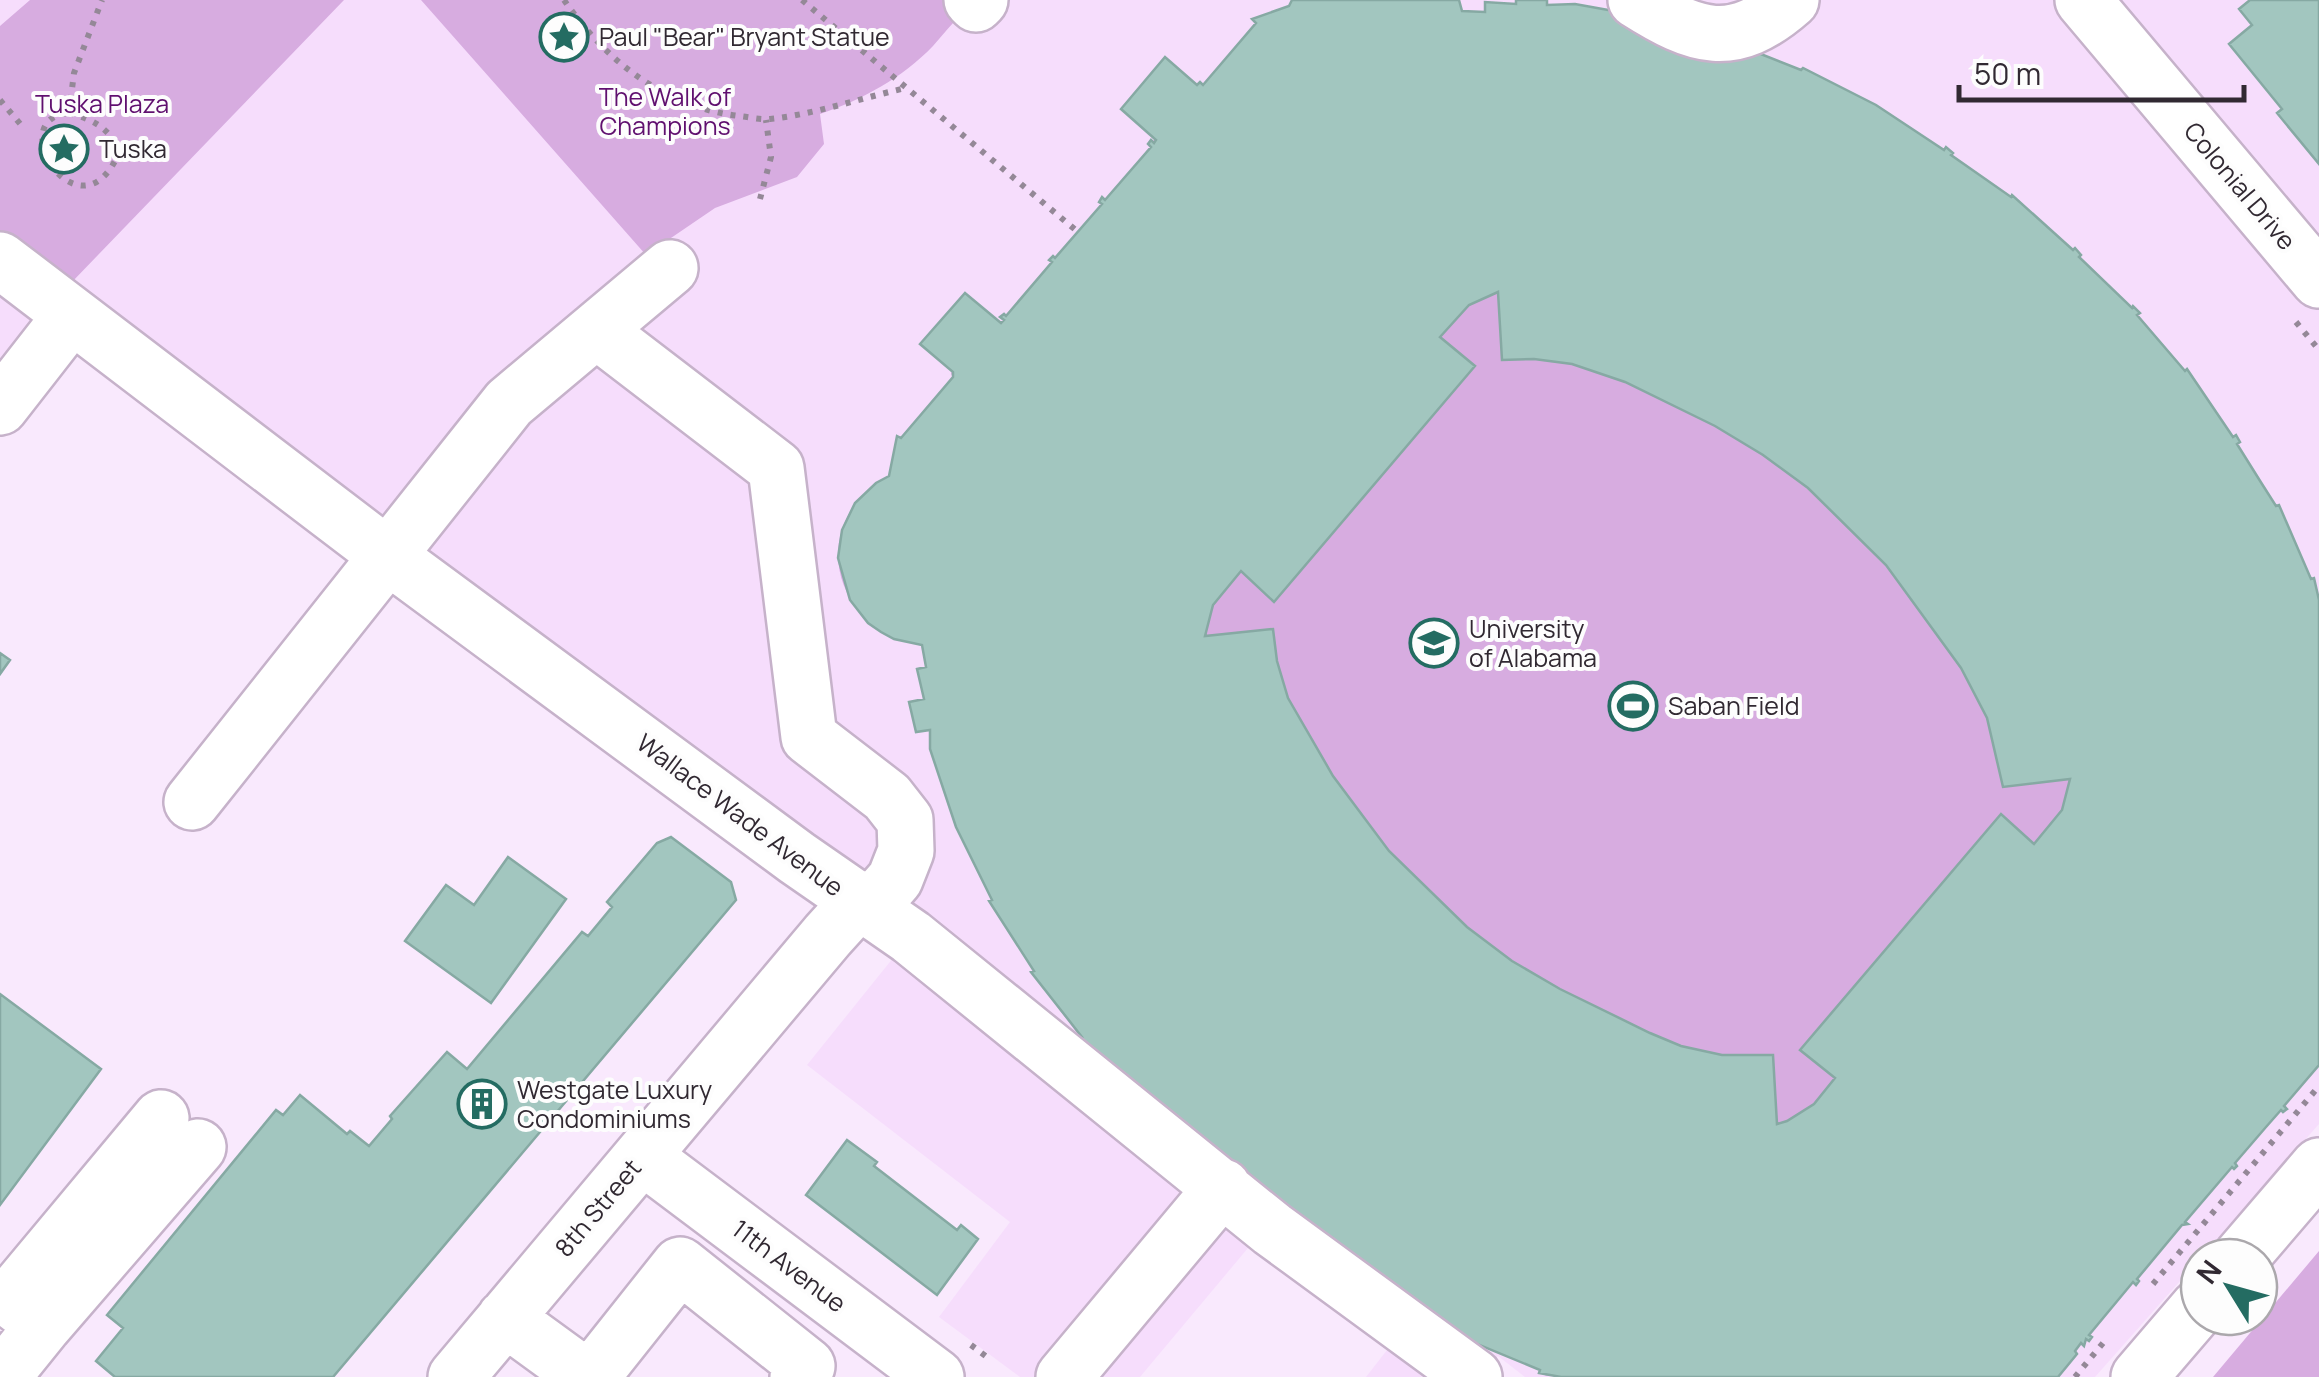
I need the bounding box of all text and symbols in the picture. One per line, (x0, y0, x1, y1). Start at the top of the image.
place icon: Paul "Bear" Bryant Statue (538, 11, 590, 63)
place label: Paul "Bear" Bryant Statue (599, 19, 890, 54)
scale bar (1959, 40, 2244, 102)
text: 50 m (1974, 53, 2041, 94)
park label: The Walk of Champions (599, 79, 731, 143)
park label: Tuska Plaza (35, 86, 169, 121)
street label: Colonial Drive (2176, 114, 2304, 257)
place icon: Tuska (38, 123, 90, 175)
place label: Tuska (99, 131, 167, 166)
place label: University of Alabama (1469, 611, 1597, 675)
school or university icon: University of Alabama (1408, 617, 1460, 669)
sports icon: Saban Field (1607, 680, 1659, 732)
place label: Saban Field (1668, 688, 1800, 723)
street label: Wallace Wade Avenue (630, 725, 851, 904)
place label: Westgate Luxury Condominiums (517, 1072, 712, 1136)
building icon: Westgate Luxury Condominiums (456, 1078, 508, 1130)
street label: 8th Street (546, 1151, 649, 1264)
street label: 11th Avenue (725, 1211, 854, 1320)
north arrow (2179, 1237, 2279, 1337)
text: N (2187, 1252, 2229, 1291)

